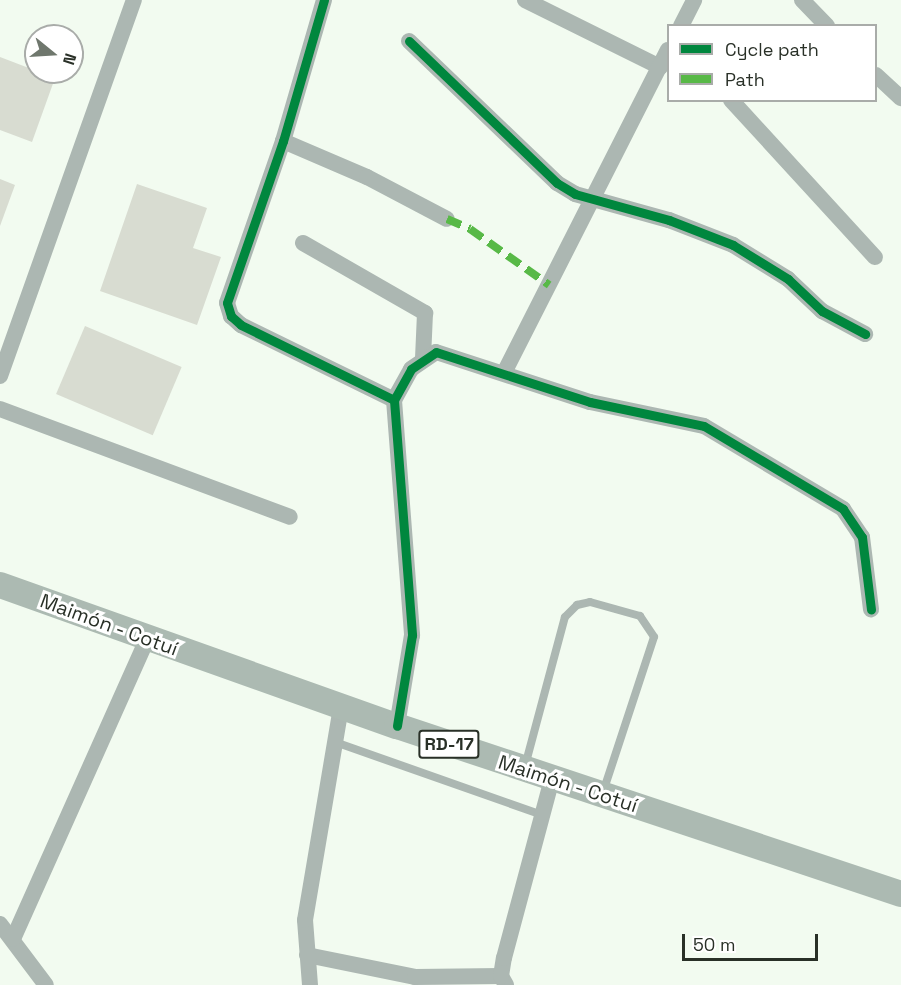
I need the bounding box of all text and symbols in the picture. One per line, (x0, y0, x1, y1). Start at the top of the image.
north arrow (24, 24, 84, 84)
legend (667, 24, 877, 102)
text: Cycle path (725, 38, 819, 61)
text: N (58, 51, 81, 67)
text: Path (725, 68, 765, 91)
street label: Maimón - Cotuí (36, 589, 182, 661)
road number: RD-17 (418, 729, 480, 759)
street label: Maimón - Cotuí (495, 750, 641, 818)
scale bar (685, 922, 822, 960)
text: 50 m (693, 933, 735, 956)

